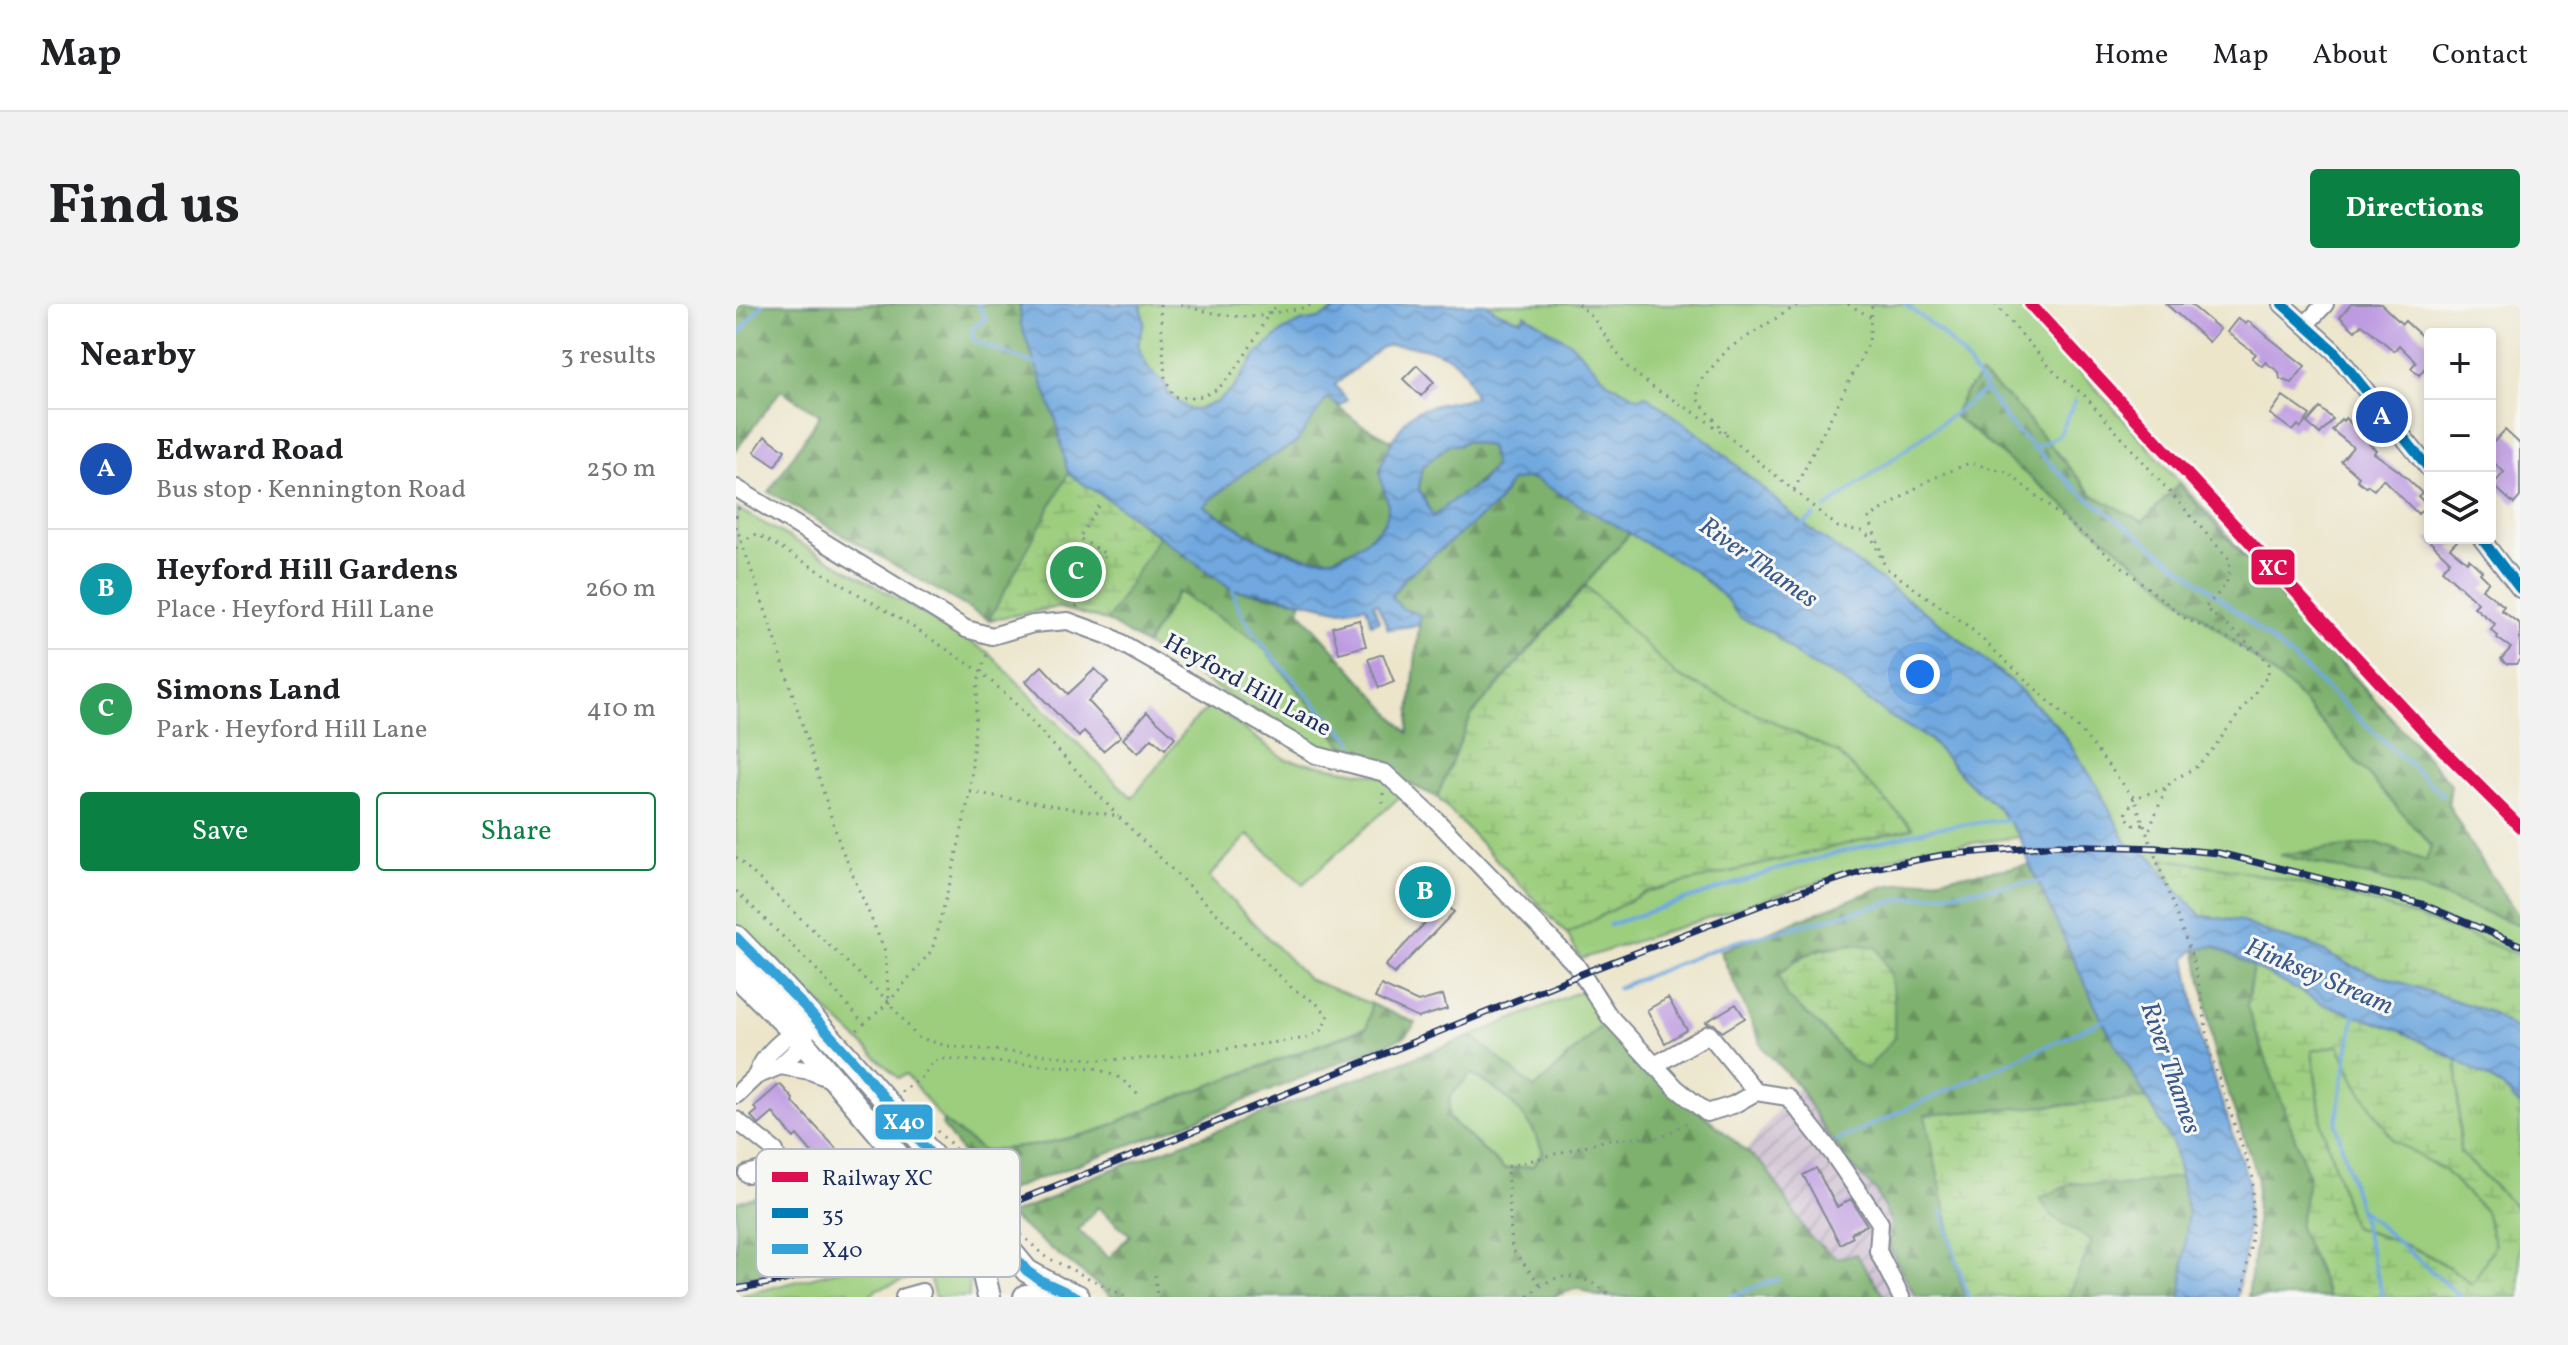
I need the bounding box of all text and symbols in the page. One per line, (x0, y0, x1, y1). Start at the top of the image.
text: Map (40, 29, 121, 82)
text: Home (2094, 36, 2168, 75)
text: Map (2212, 36, 2268, 75)
text: About (2312, 36, 2388, 75)
text: Contact (2432, 36, 2528, 75)
text: Find us (48, 169, 240, 247)
button: Directions (2310, 169, 2520, 248)
map controls (2424, 328, 2496, 544)
button: + (2424, 328, 2496, 400)
text: Nearby (80, 333, 196, 380)
text: 3 results (560, 338, 656, 374)
pin: A (2356, 387, 2408, 447)
button: − (2424, 400, 2496, 472)
text: Edward Road (156, 430, 343, 472)
text: A (97, 451, 115, 487)
text: 250 m (586, 451, 656, 487)
text: Bus stop · Kennington Road (156, 472, 466, 508)
button: layers (2424, 472, 2496, 544)
water label: River Thames (1691, 509, 1825, 617)
pin: C (1050, 542, 1102, 602)
line badge: XC (2250, 548, 2296, 586)
text: Heyford Hill Gardens (156, 550, 458, 592)
text: XC (2258, 554, 2288, 585)
text: B (97, 571, 115, 607)
text: 260 m (585, 571, 656, 607)
text: Place · Heyford Hill Lane (156, 592, 434, 628)
street label: Heyford Hill Lane (1157, 626, 1337, 746)
your location (1900, 654, 1940, 694)
text: Simons Land (156, 670, 341, 712)
text: C (98, 691, 114, 727)
text: 410 m (587, 691, 656, 727)
text: Park · Heyford Hill Lane (156, 712, 427, 748)
button: Save (80, 792, 360, 871)
button: Share (376, 792, 656, 871)
pin: B (1399, 862, 1451, 922)
water label: Hinksey Stream (2239, 930, 2399, 1024)
water label: River Thames (2131, 997, 2210, 1139)
line badge: X40 (874, 1103, 934, 1141)
text: X40 (883, 1108, 925, 1139)
legend (756, 1149, 1020, 1277)
text: Railway XC (822, 1164, 933, 1195)
text: 35 (822, 1200, 844, 1231)
text: X40 (822, 1236, 863, 1267)

